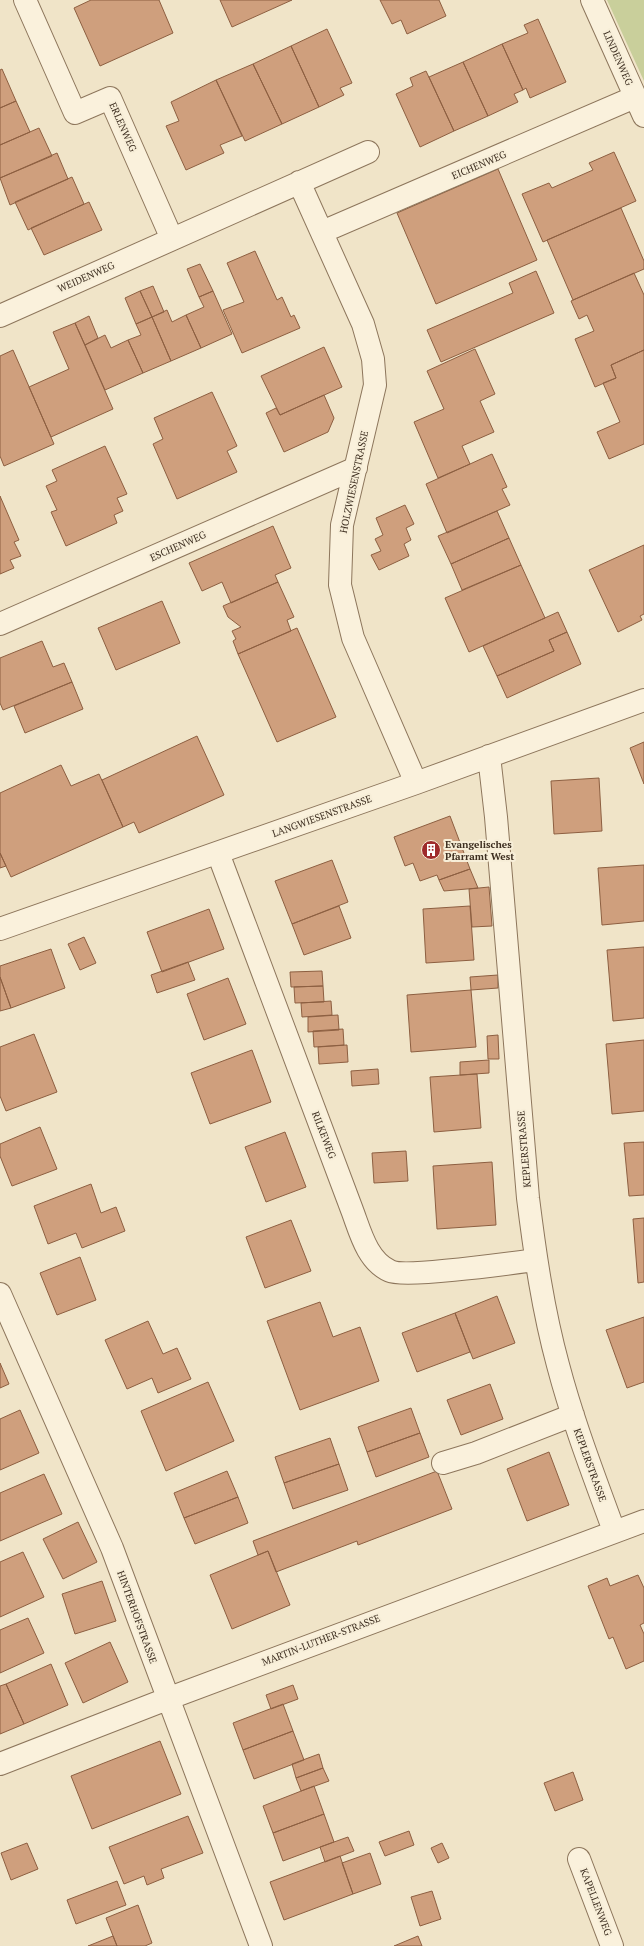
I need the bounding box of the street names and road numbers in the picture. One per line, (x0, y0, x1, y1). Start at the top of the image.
street label: LINDENWEG (600, 29, 636, 88)
street label: ERLENWEG (106, 100, 140, 154)
street label: EICHENWEG (450, 148, 508, 182)
street label: WEIDENWEG (56, 259, 117, 295)
street label: HOLZWIESENSTRASSE (337, 429, 371, 534)
street label: ESCHENWEG (148, 528, 208, 564)
street label: LANGWIESENSTRASSE (270, 792, 374, 840)
street label: RILKEWEG (309, 1109, 339, 1161)
street label: KEPLERSTRASSE (514, 1110, 534, 1188)
street label: KEPLERSTRASSE (571, 1426, 609, 1504)
street label: HINTERHOFSTRASSE (114, 1569, 160, 1665)
street label: MARTIN-LUTHER-STRASSE (260, 1611, 382, 1669)
street label: KAPELLENWEG (577, 1867, 615, 1938)

